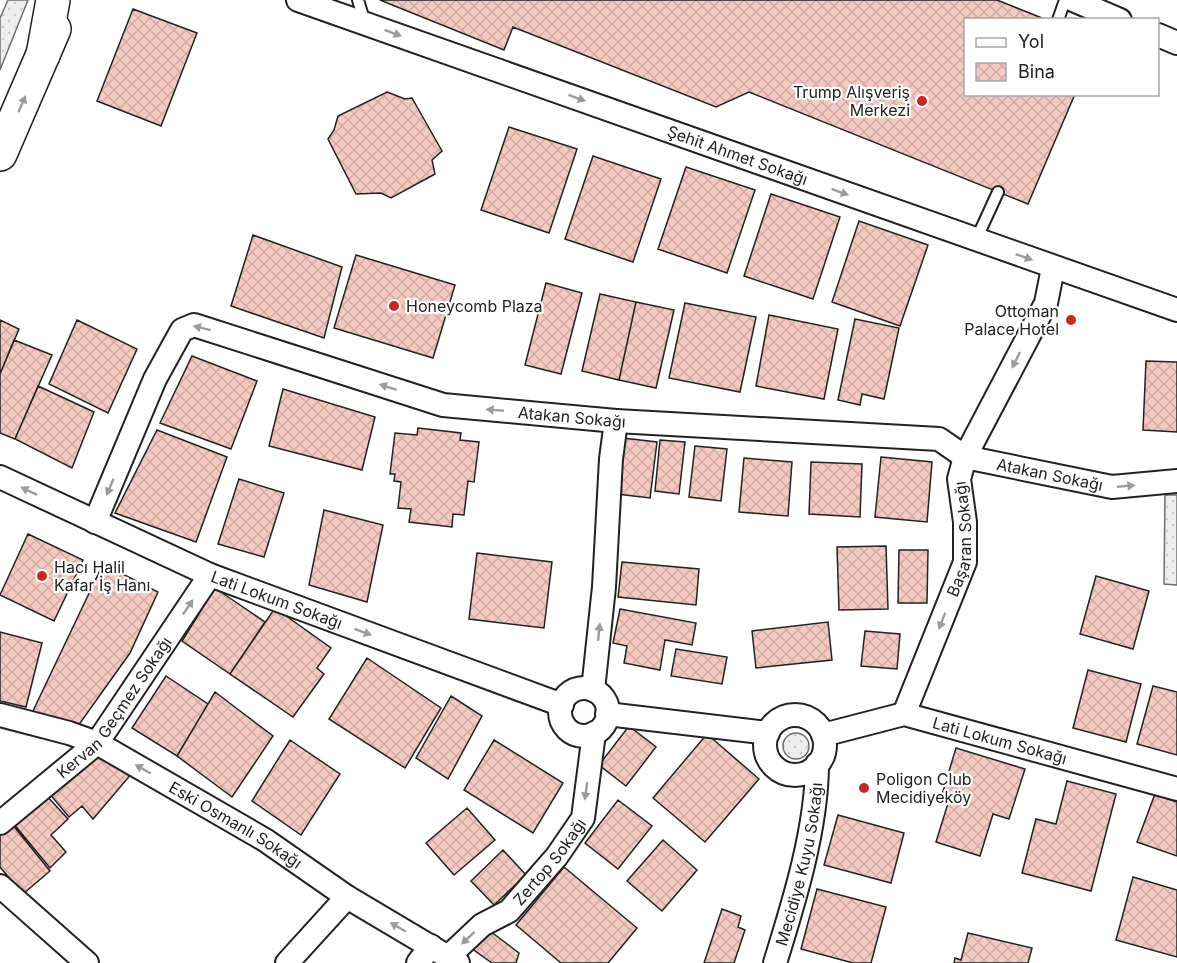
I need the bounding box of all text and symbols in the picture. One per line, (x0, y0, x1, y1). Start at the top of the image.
legend (964, 18, 1159, 96)
one-way arrow (384, 29, 402, 38)
text: Yol (1018, 31, 1044, 52)
text: Bina (1018, 61, 1055, 82)
place label: Trump Alışveriş Merkezi (793, 82, 910, 120)
one-way arrow (568, 94, 586, 104)
marker: Trump Alışveriş Merkezi (915, 94, 929, 108)
one-way arrow (17, 96, 26, 113)
street label: Şehit Ahmet Sokağı (665, 121, 810, 189)
one-way arrow (831, 188, 849, 198)
one-way arrow (1015, 253, 1033, 263)
place label: Honeycomb Plaza (406, 296, 543, 316)
marker: Honeycomb Plaza (387, 299, 401, 313)
place label: Ottoman Palace Hotel (964, 301, 1059, 339)
marker: Ottoman Palace Hotel (1064, 313, 1078, 327)
one-way arrow (193, 323, 211, 333)
one-way arrow (1012, 352, 1021, 369)
one-way arrow (379, 382, 397, 392)
street label: Atakan Sokağı (517, 402, 626, 432)
one-way arrow (485, 405, 504, 415)
street label: Atakan Sokağı (995, 454, 1105, 495)
one-way arrow (105, 478, 114, 496)
street label: Başaran Sokağı (942, 480, 975, 599)
one-way arrow (1116, 481, 1135, 490)
one-way arrow (20, 486, 37, 495)
place label: Hacı Halil Kafar İş Hanı (54, 557, 150, 595)
street label: Lati Lokum Sokağı (208, 566, 345, 633)
marker: Hacı Halil Kafar İş Hanı (35, 569, 49, 583)
one-way arrow (183, 599, 194, 615)
one-way arrow (937, 612, 946, 630)
one-way arrow (594, 622, 604, 641)
one-way arrow (354, 628, 372, 637)
street label: Kervan Geçmez Sokağı (52, 633, 176, 782)
street label: Lati Lokum Sokağı (930, 712, 1069, 768)
one-way arrow (135, 764, 151, 775)
place label: Poligon Club Mecidiyeköy (876, 769, 972, 807)
street label: Eski Osmanlı Sokağı (166, 777, 306, 873)
marker: Poligon Club Mecidiyeköy (857, 781, 871, 795)
one-way arrow (582, 782, 591, 801)
street label: Mecidiye Kuyu Sokağı (771, 782, 826, 948)
street label: Zertop Sokağı (509, 814, 590, 909)
one-way arrow (390, 921, 406, 932)
one-way arrow (461, 931, 476, 945)

